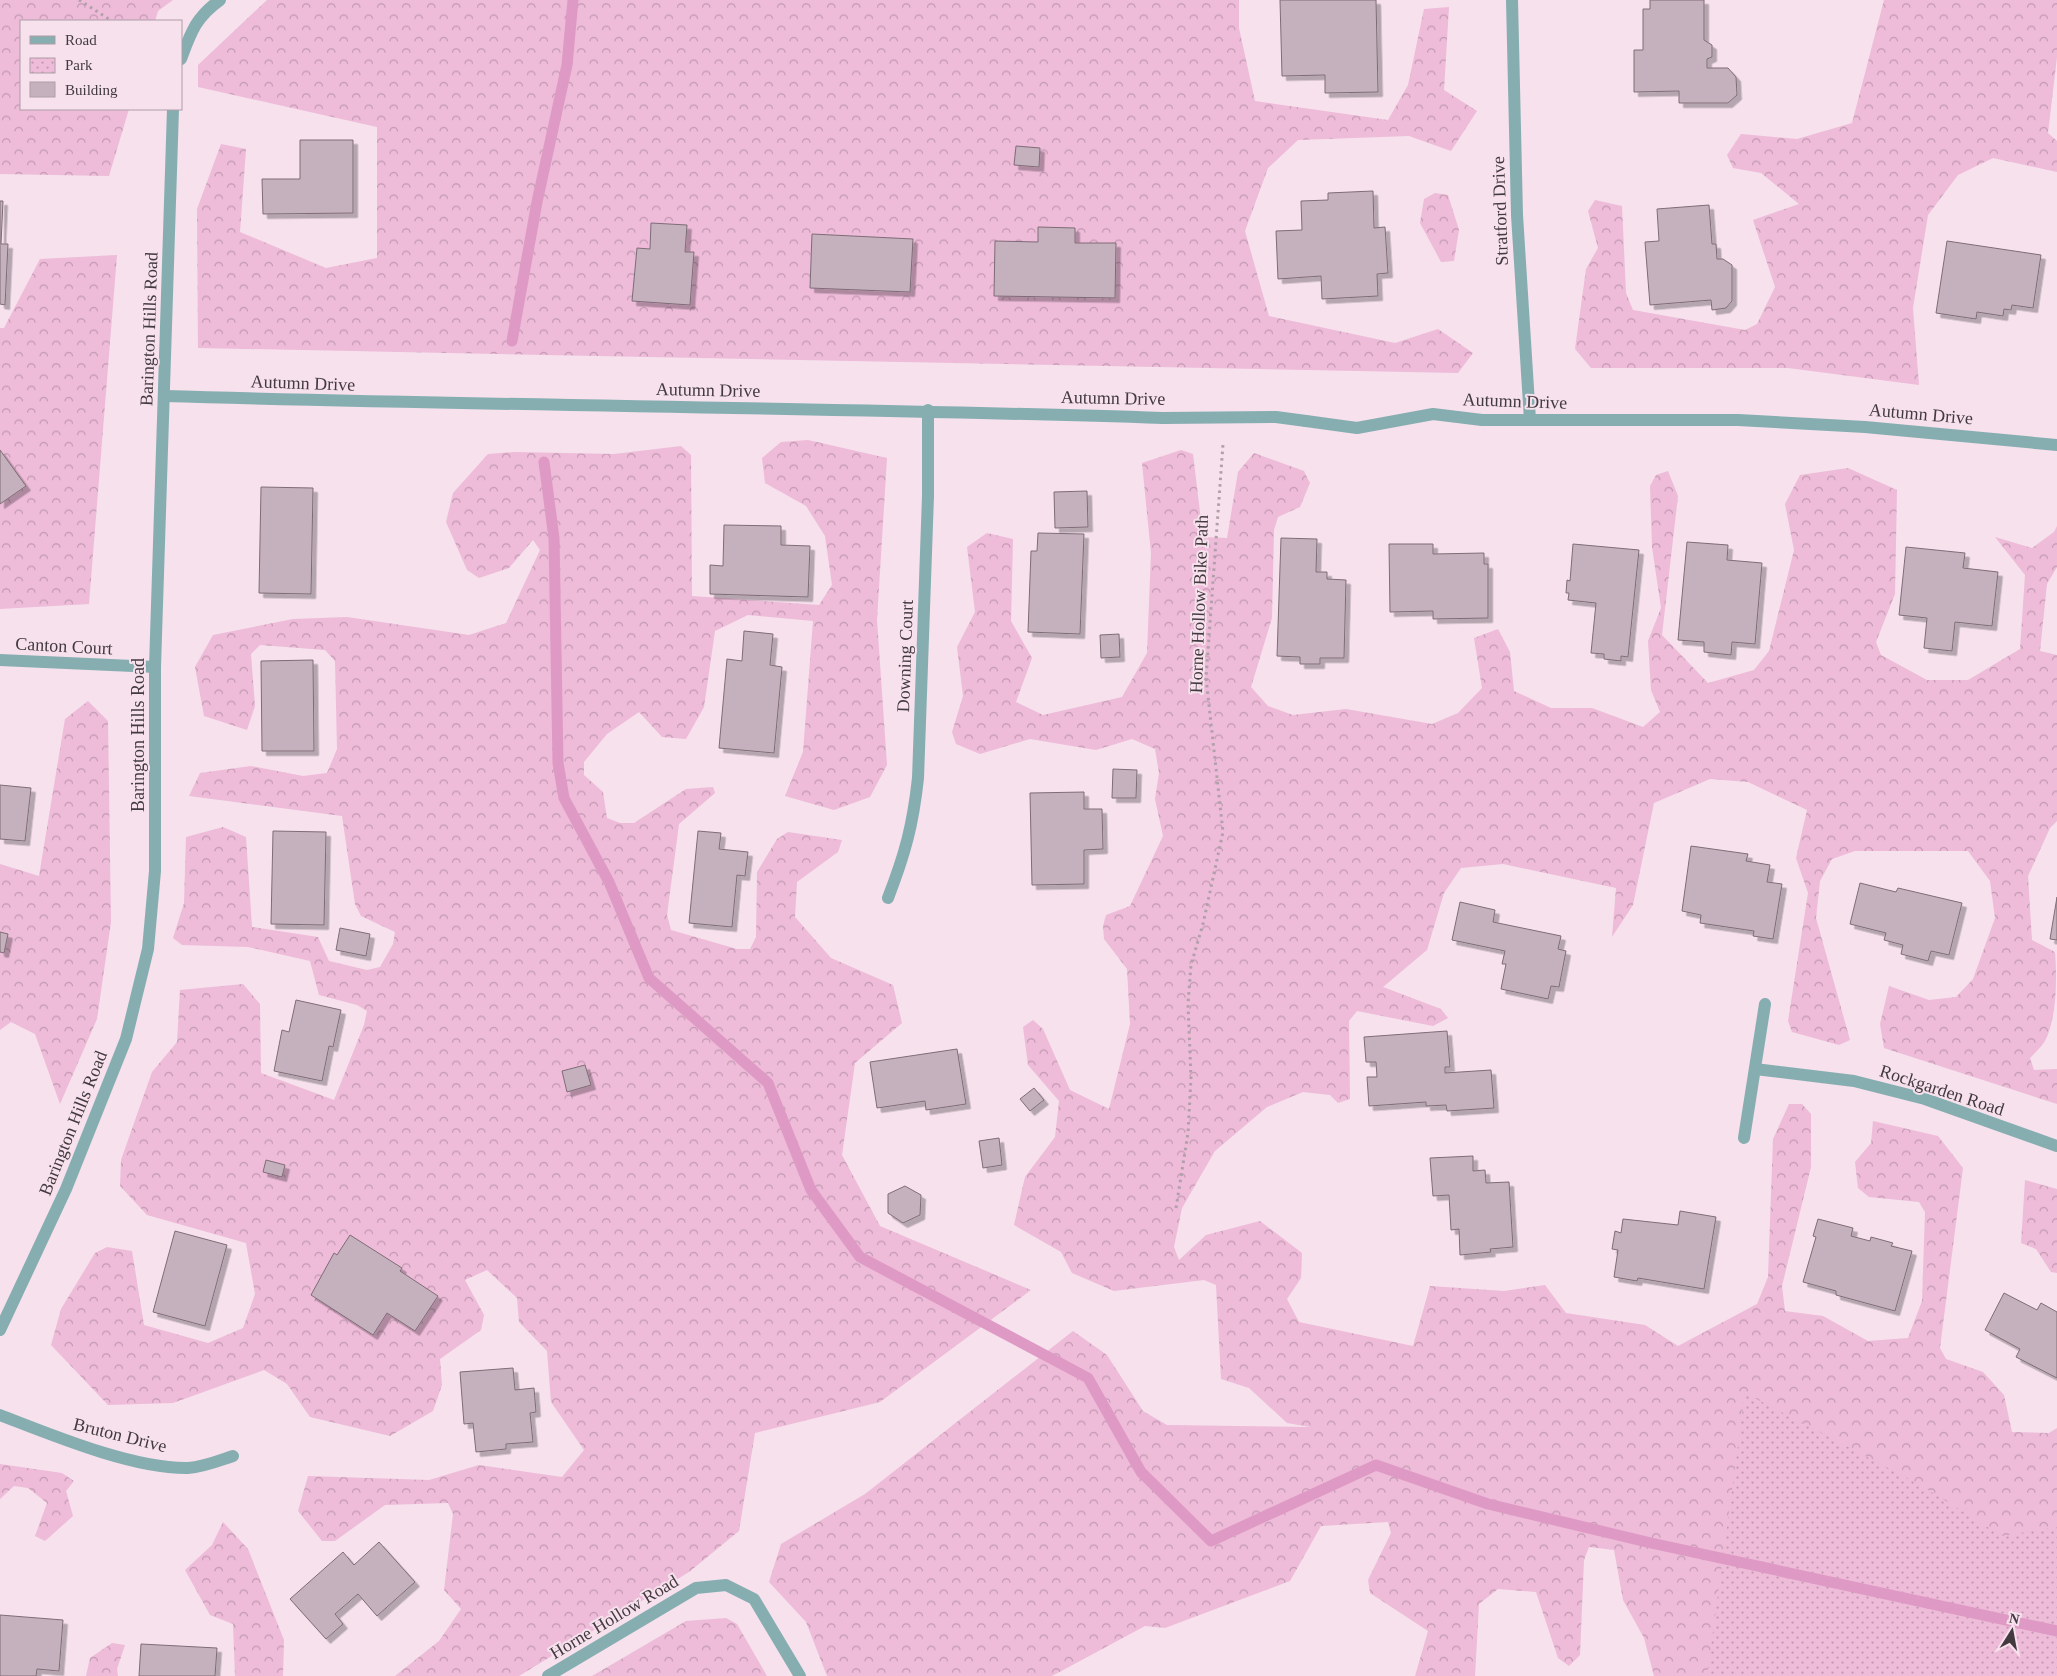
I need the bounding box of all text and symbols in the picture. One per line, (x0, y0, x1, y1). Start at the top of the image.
legend (20, 20, 182, 110)
text: Road (65, 32, 97, 48)
text: Park (65, 57, 93, 73)
text: Building (65, 82, 118, 98)
street label: Stratford Drive (1488, 156, 1512, 266)
street label: Barington Hills Road (136, 252, 162, 406)
street label: Autumn Drive (250, 371, 356, 395)
street label: Autumn Drive (656, 379, 760, 401)
street label: Autumn Drive (1061, 387, 1165, 409)
street label: Autumn Drive (1462, 389, 1568, 413)
street label: Autumn Drive (1868, 399, 1974, 429)
street label: Horne Hollow Bike Path (1186, 514, 1212, 694)
street label: Downing Court (893, 599, 917, 713)
street label: Canton Court (15, 633, 113, 659)
street label: Barington Hills Road (128, 658, 148, 812)
street label: Barington Hills Road (35, 1048, 111, 1198)
street label: Rockgarden Road (1877, 1060, 2007, 1120)
street label: Bruton Drive (71, 1414, 169, 1456)
street label: Horne Hollow Road (546, 1571, 682, 1663)
north arrow (1987, 1606, 2037, 1656)
text: N (2008, 1610, 2021, 1627)

